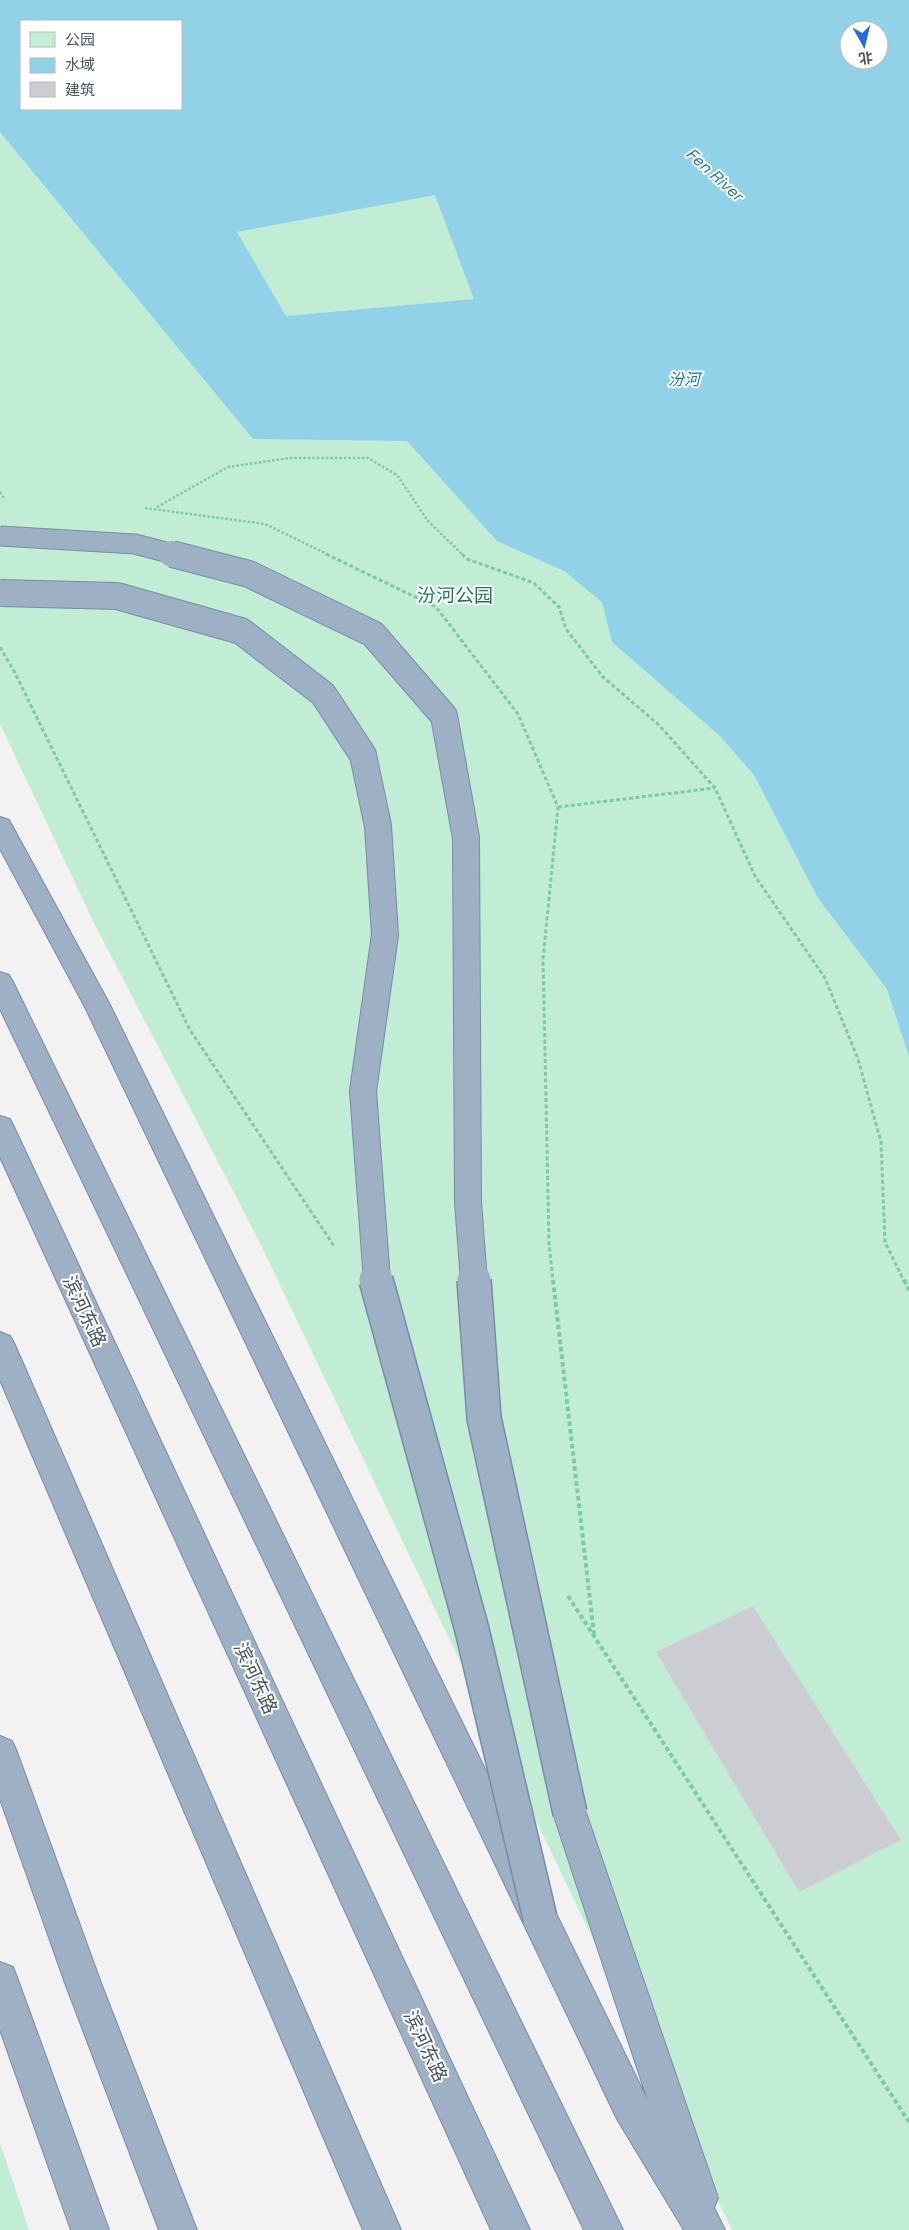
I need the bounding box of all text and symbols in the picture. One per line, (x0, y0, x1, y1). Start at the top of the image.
legend (20, 20, 182, 110)
north arrow (839, 20, 889, 70)
text: 公园 (65, 30, 95, 49)
text: 北 (858, 48, 874, 68)
text: 水域 (65, 55, 95, 74)
text: 建筑 (65, 80, 95, 99)
water label: Fen River (682, 143, 749, 207)
water label: 汾河 (668, 369, 703, 390)
park label: 汾河公园 (417, 583, 493, 608)
street label: 滨河东路 (57, 1271, 112, 1351)
street label: 滨河东路 (228, 1638, 283, 1718)
street label: 滨河东路 (398, 2006, 453, 2086)

